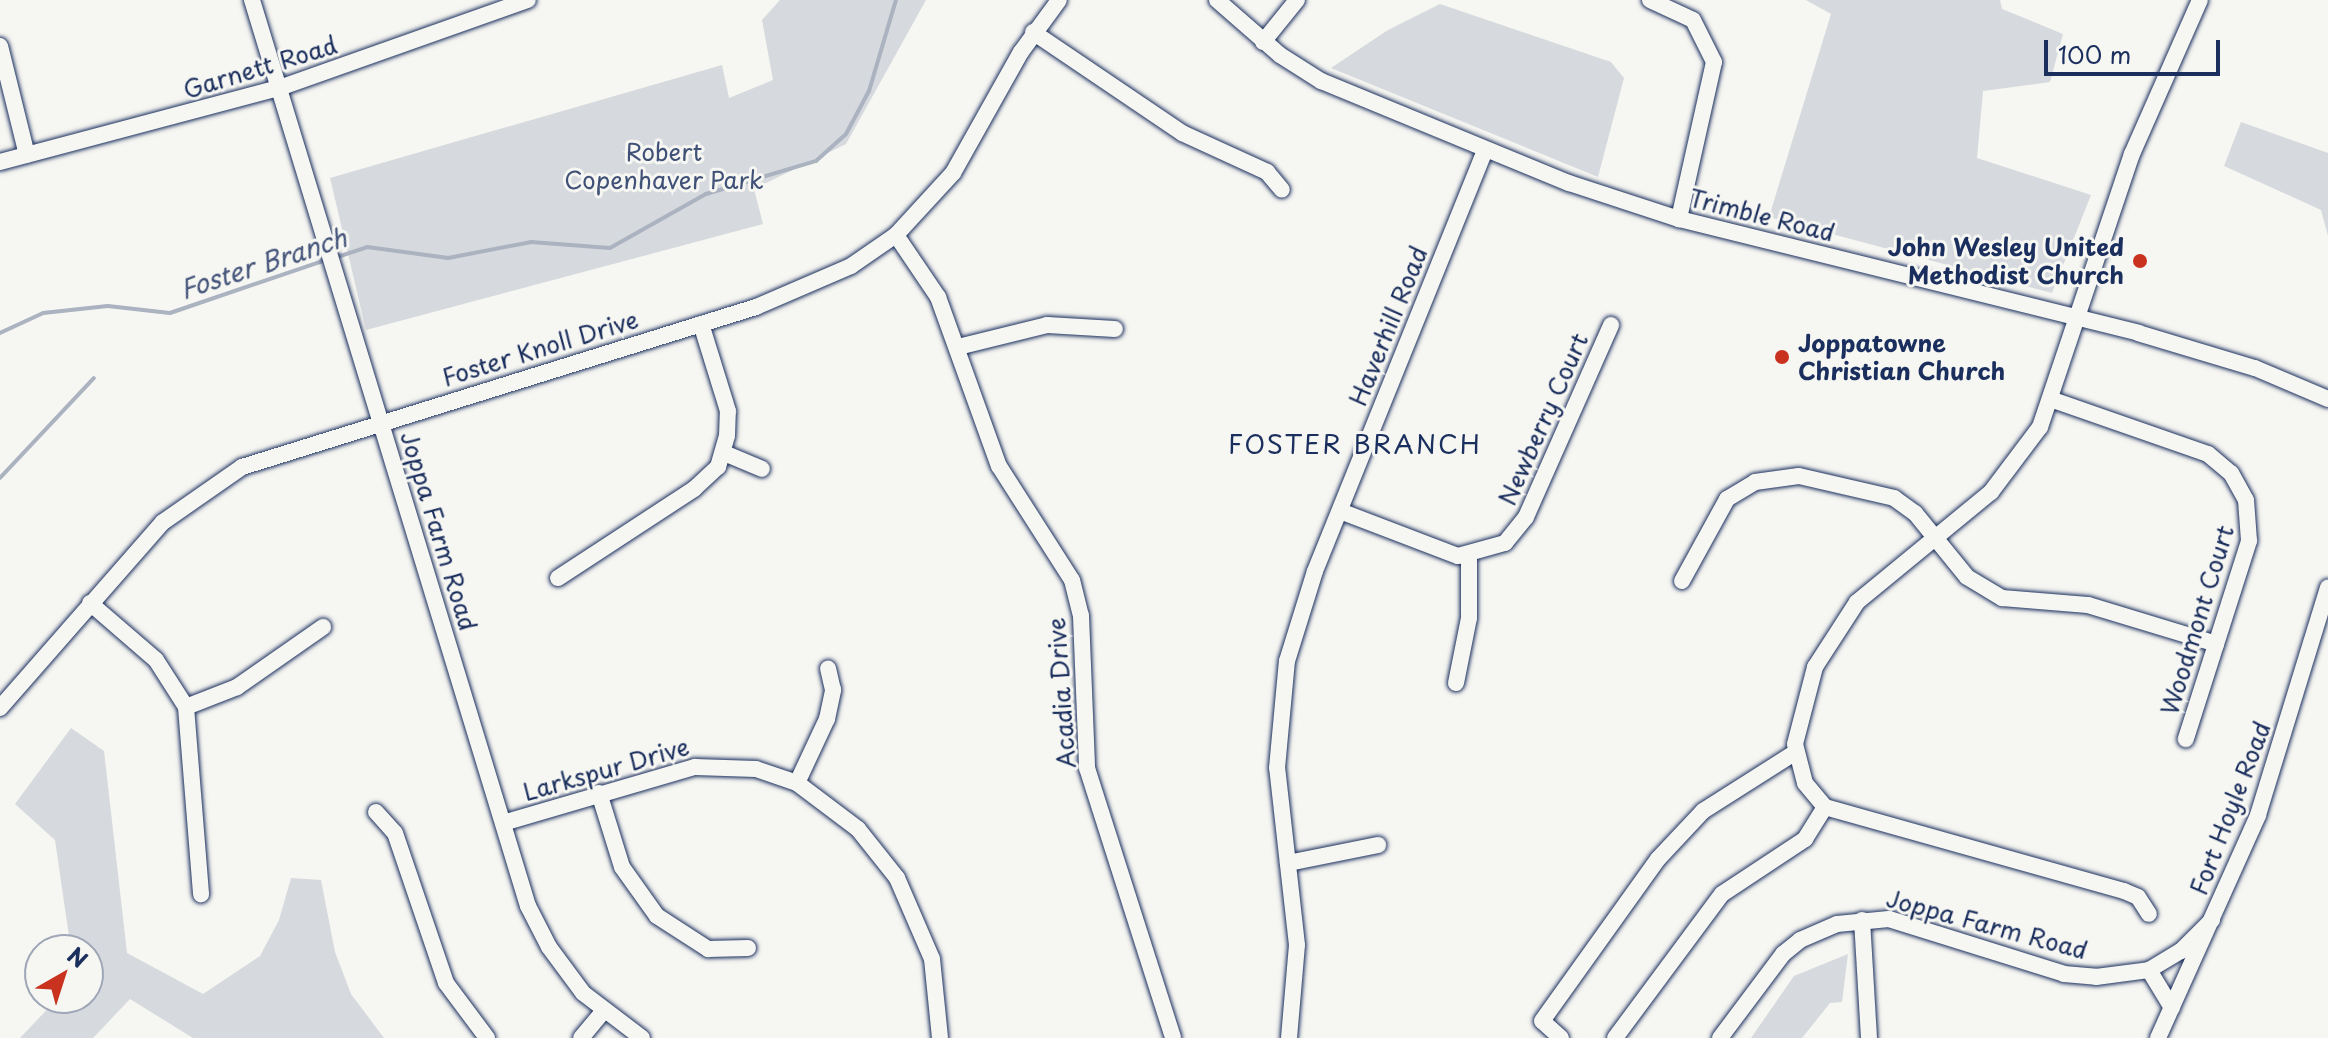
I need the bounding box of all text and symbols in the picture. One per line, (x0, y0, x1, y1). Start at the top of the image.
scale bar (2048, 24, 2224, 74)
street label: Garnett Road (180, 30, 340, 104)
text: 100 m (2058, 36, 2131, 72)
park label: Robert Copenhaver Park (564, 138, 764, 194)
street label: Trimble Road (1685, 183, 1839, 247)
water label: Foster Branch (175, 221, 351, 305)
place label: John Wesley United Methodist Church (1885, 233, 2124, 289)
street label: Haverhill Road (1343, 242, 1433, 410)
marker: John Wesley United Methodist Church (2131, 252, 2149, 270)
street label: Foster Knoll Drive (438, 304, 642, 392)
street label: Newberry Court (1492, 328, 1594, 510)
place label: Joppatowne Christian Church (1798, 329, 2006, 385)
marker: Joppatowne Christian Church (1773, 348, 1791, 366)
district label: FOSTER BRANCH (1228, 428, 1482, 460)
street label: Joppa Farm Road (395, 429, 483, 633)
street label: Woodmont Court (2154, 522, 2240, 718)
street label: Acadia Drive (1041, 617, 1081, 769)
street label: Fort Hoyle Road (2183, 716, 2277, 900)
street label: Larkspur Drive (519, 731, 693, 807)
street label: Joppa Farm Road (1885, 884, 2089, 964)
north arrow (24, 934, 104, 1014)
text: N (61, 938, 95, 975)

